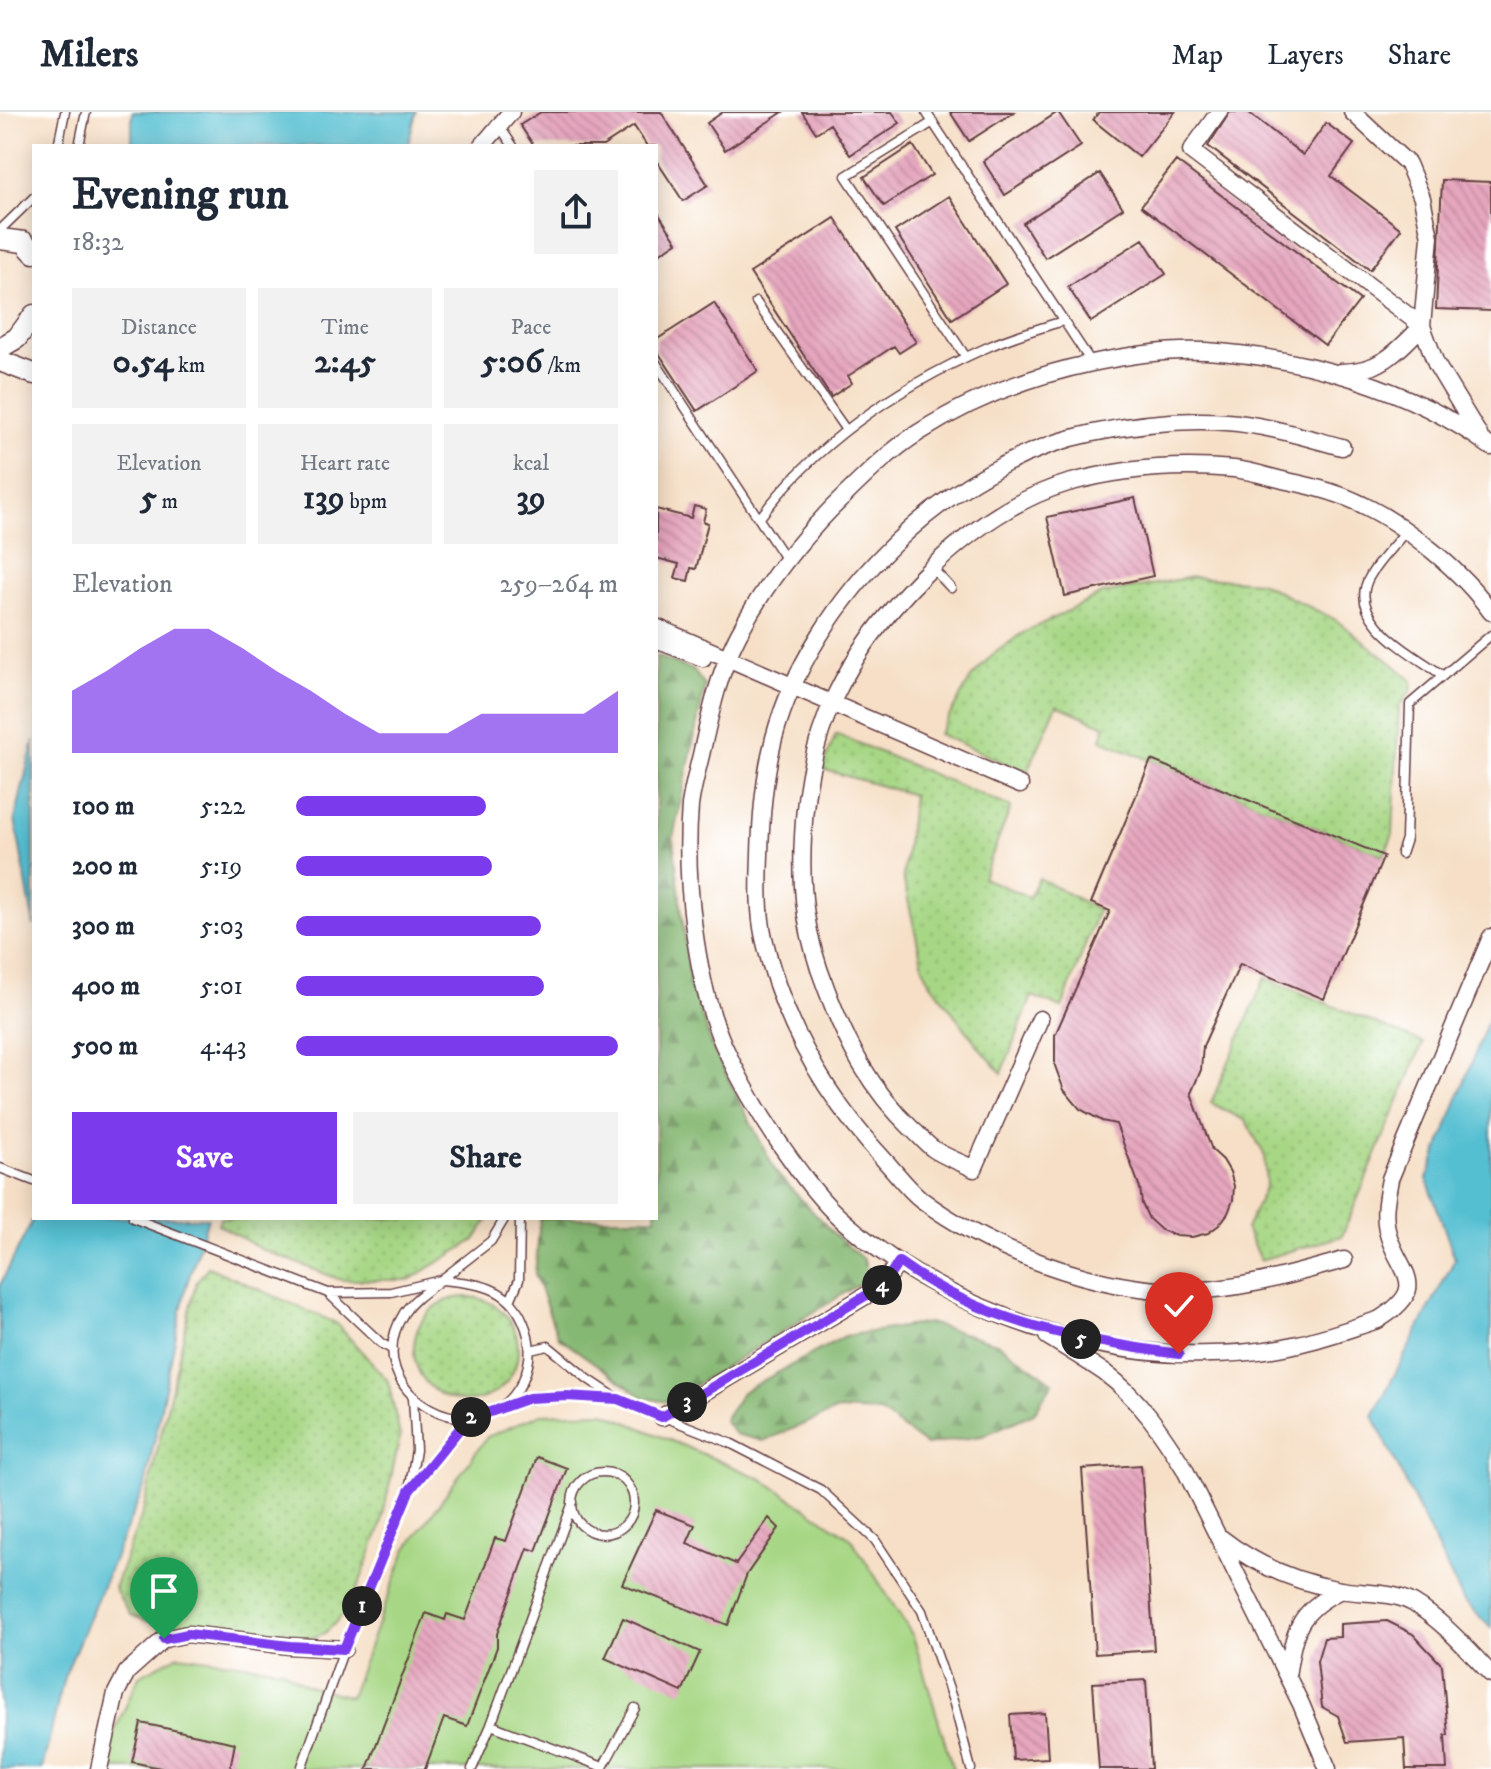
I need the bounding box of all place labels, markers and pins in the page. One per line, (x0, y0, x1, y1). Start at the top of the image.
pin: 4 (862, 1265, 902, 1305)
pin (1145, 1272, 1213, 1354)
pin: 5 (1061, 1319, 1101, 1359)
pin: 3 (667, 1382, 707, 1422)
pin: 2 (451, 1397, 491, 1437)
pin (130, 1557, 198, 1639)
pin: 1 (342, 1586, 382, 1626)

